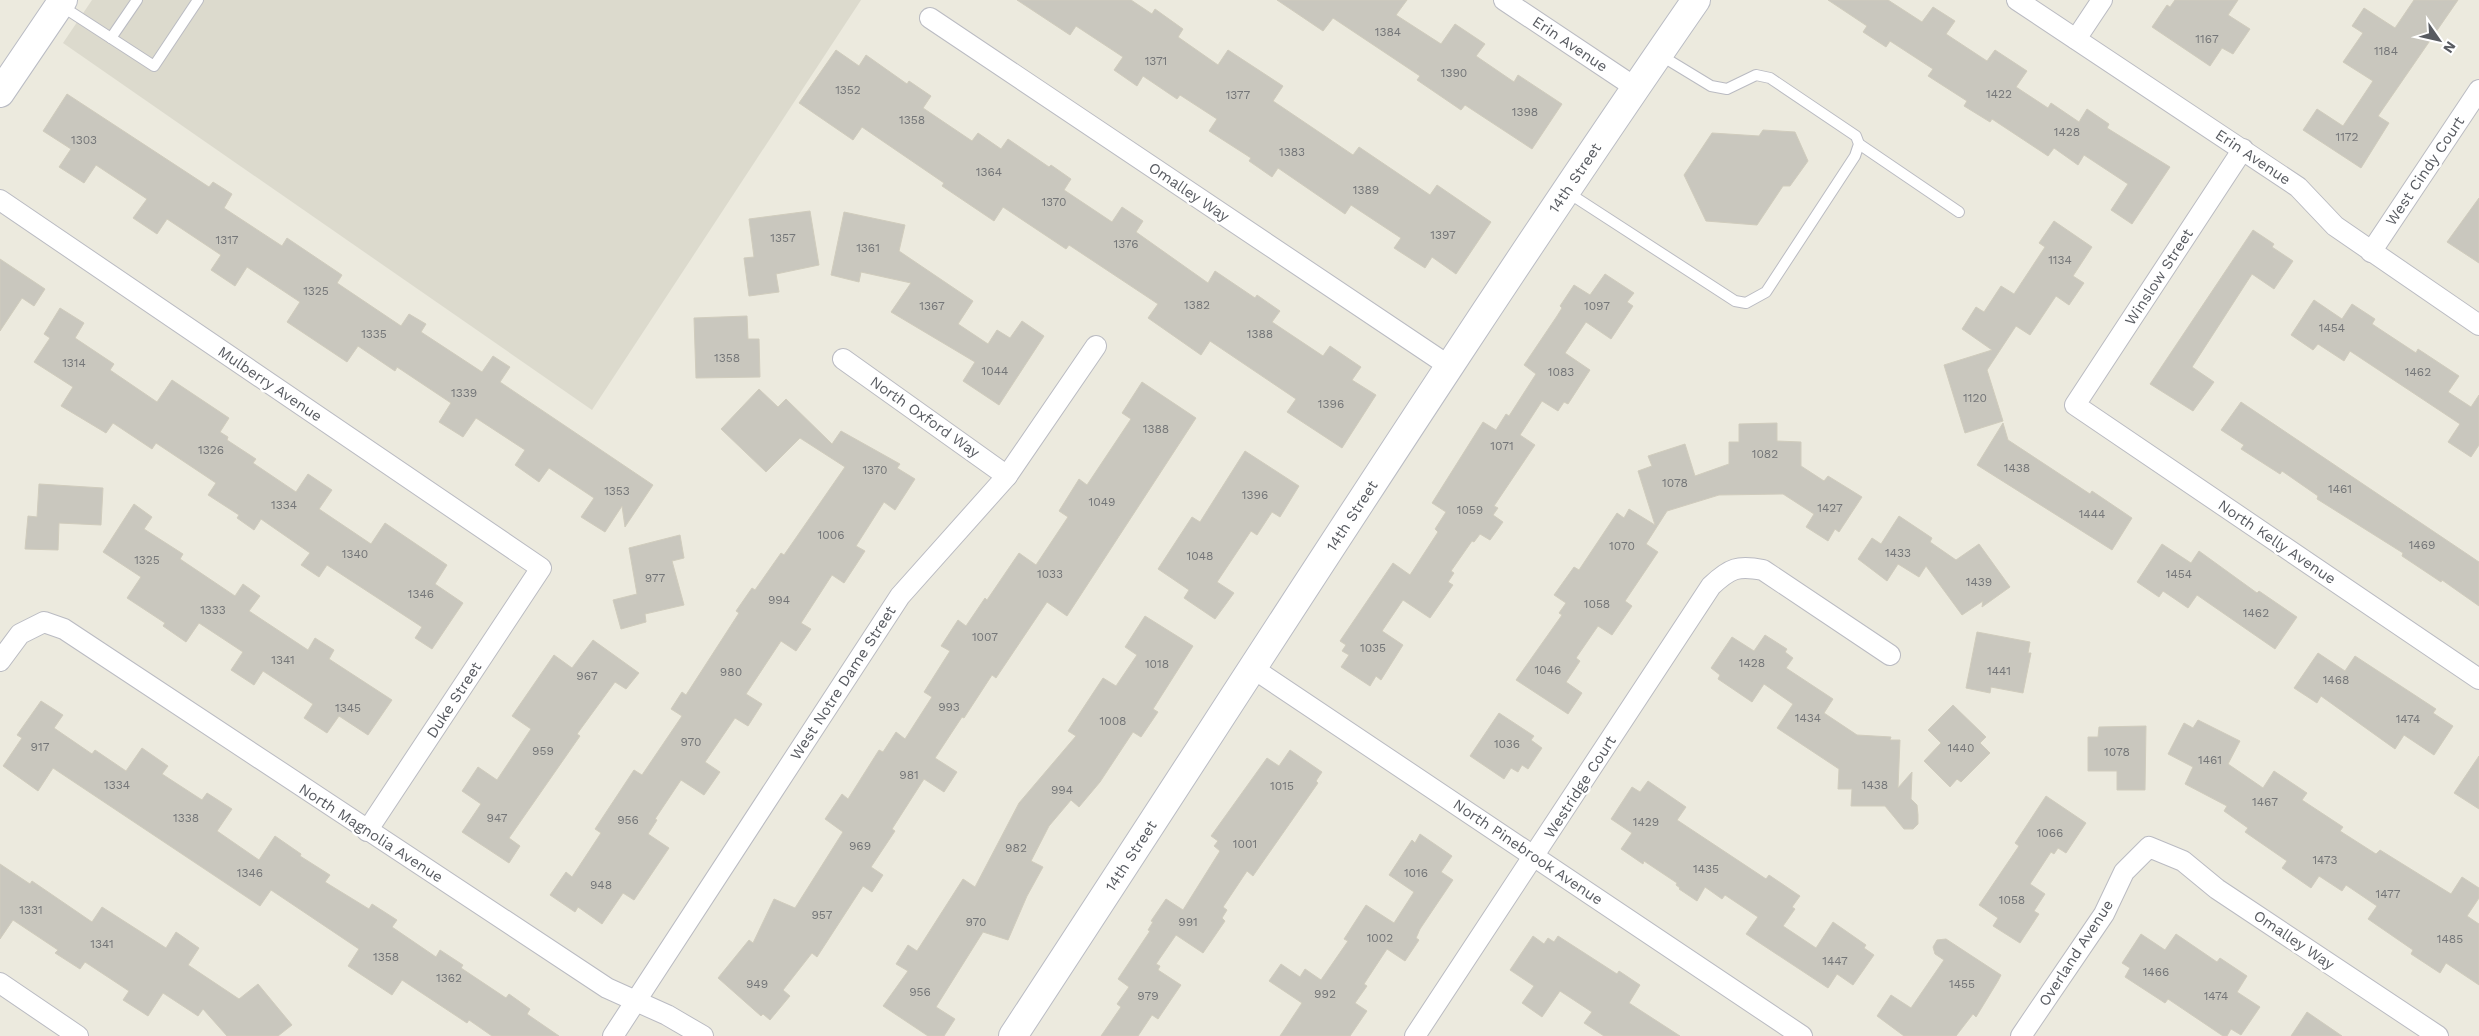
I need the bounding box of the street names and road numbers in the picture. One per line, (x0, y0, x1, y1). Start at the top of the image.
street label: Erin Avenue (1529, 12, 1611, 76)
street label: West Cindy Court (2382, 112, 2469, 229)
street label: Erin Avenue (2212, 125, 2294, 189)
street label: 14th Street (1545, 139, 1605, 217)
street label: Omalley Way (1145, 158, 1233, 226)
street label: Winslow Street (2121, 225, 2197, 329)
street label: Mulberry Avenue (214, 342, 326, 426)
street label: North Oxford Way (867, 372, 983, 462)
street label: 14th Street (1322, 477, 1382, 555)
street label: North Kelly Avenue (2215, 496, 2339, 588)
street label: West Notre Dame Street (786, 602, 900, 763)
street label: Duke Street (423, 658, 486, 741)
street label: Westridge Court (1540, 732, 1620, 842)
street label: North Magnolia Avenue (296, 780, 446, 886)
street label: North Pinebrook Avenue (1450, 795, 1606, 909)
street label: 14th Street (1101, 817, 1161, 895)
street label: Overland Avenue (2035, 896, 2117, 1010)
street label: Omalley Way (2250, 906, 2338, 974)

